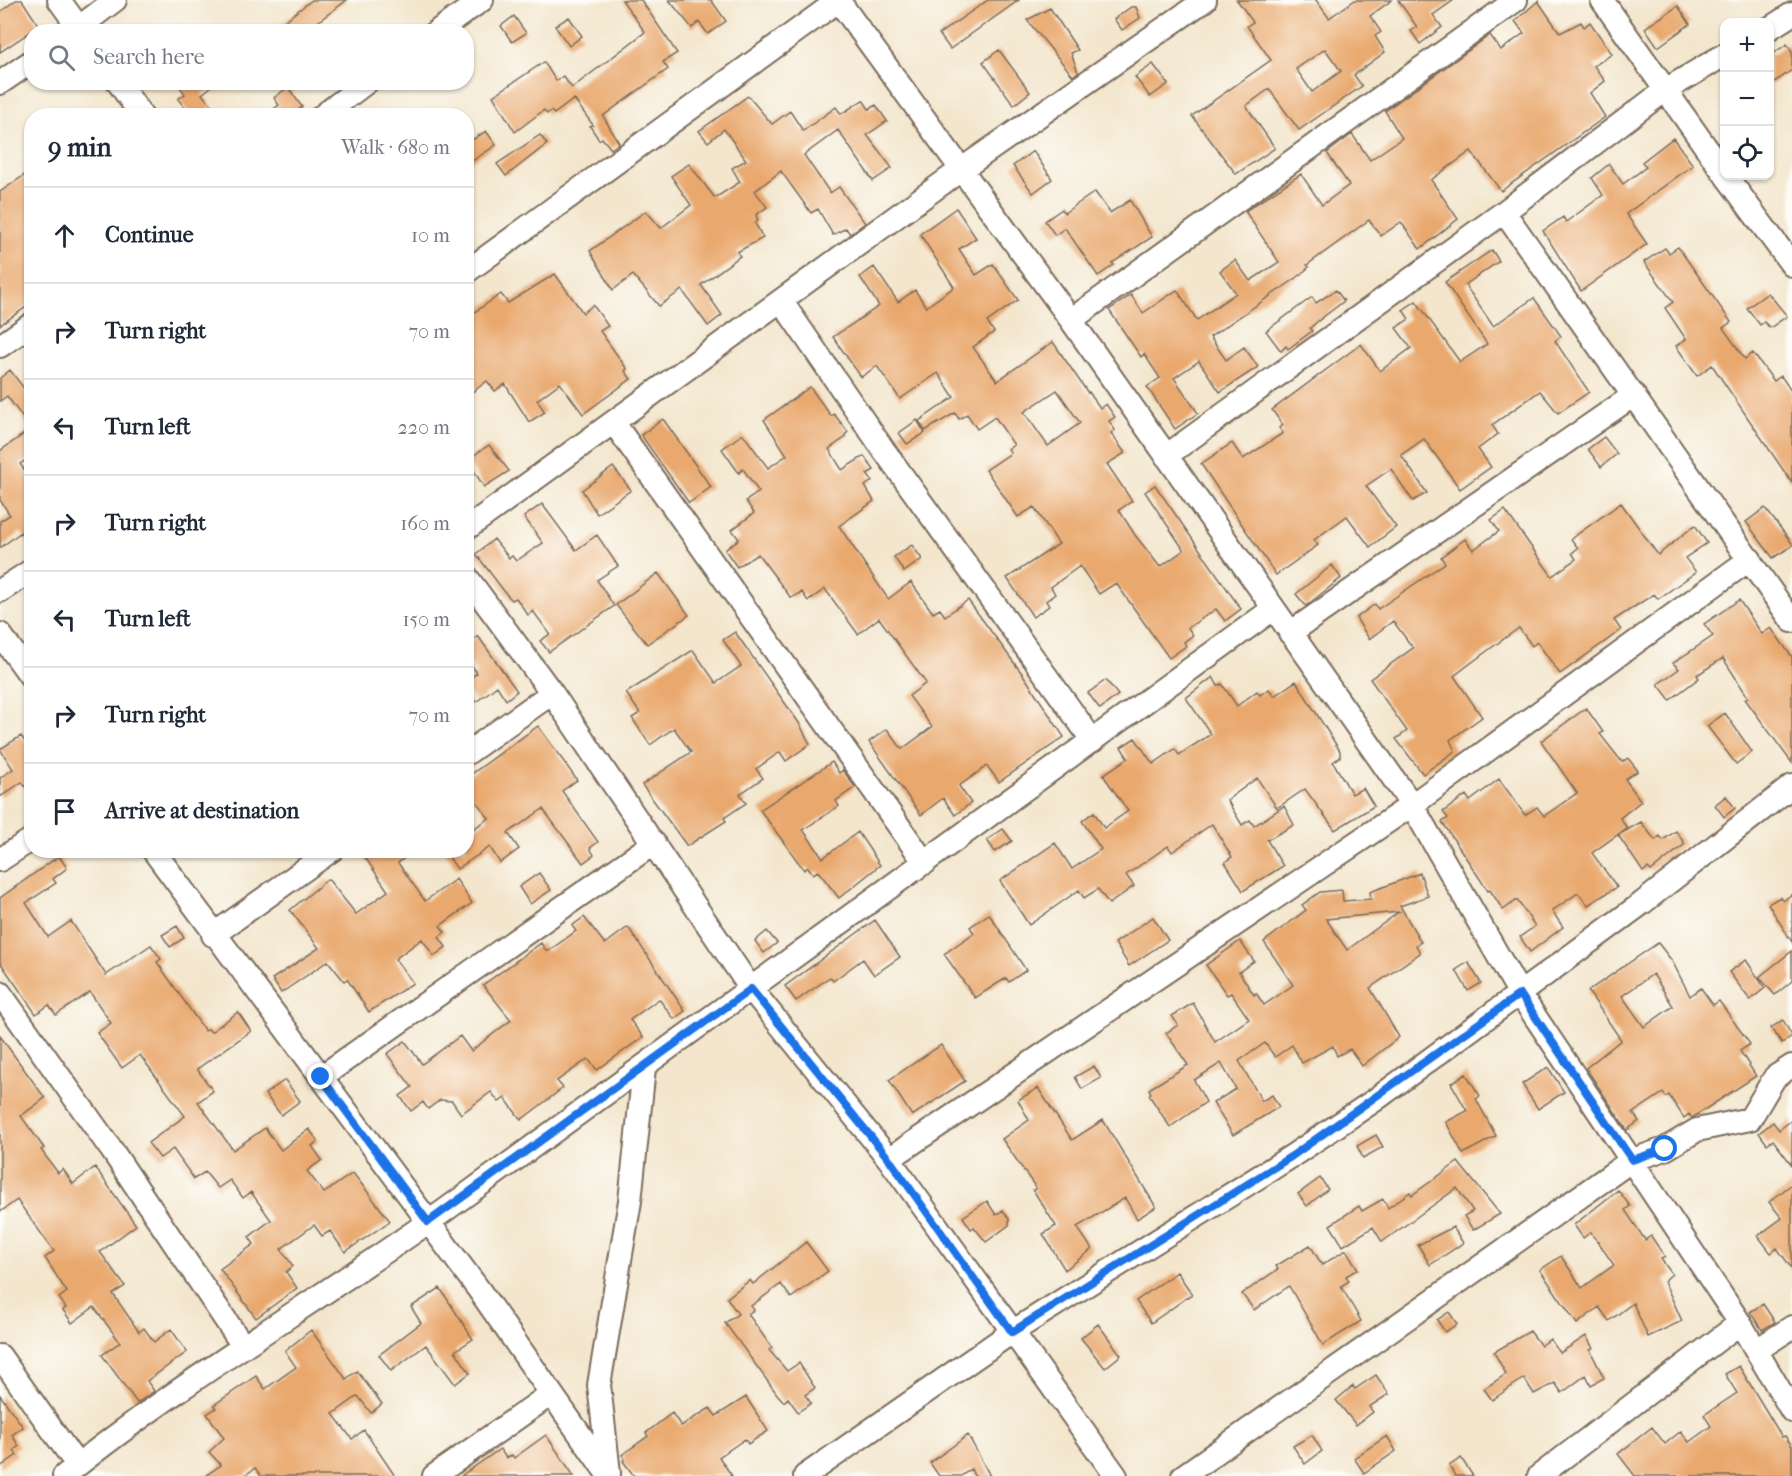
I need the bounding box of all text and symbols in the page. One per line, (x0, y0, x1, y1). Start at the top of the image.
map controls (1720, 18, 1774, 180)
button: + (1720, 18, 1774, 72)
search box (24, 24, 474, 90)
icon: search (45, 41, 78, 74)
text: Search here (93, 44, 205, 70)
button: − (1720, 72, 1774, 126)
button: locate (1720, 126, 1774, 180)
text: 9 min (48, 132, 112, 163)
text: Walk · 680 m (341, 136, 450, 159)
icon: ahead (48, 219, 81, 252)
text: Continue (105, 222, 194, 248)
text: 10 m (411, 224, 450, 247)
icon: right (48, 315, 81, 348)
text: Turn right (105, 318, 206, 344)
text: 70 m (408, 320, 450, 343)
icon: left (48, 411, 81, 444)
text: Turn left (105, 414, 191, 440)
text: 220 m (397, 416, 450, 439)
icon: right (48, 507, 81, 540)
text: Turn right (105, 510, 206, 536)
text: 160 m (400, 512, 450, 535)
icon: left (48, 603, 81, 636)
text: Turn left (105, 606, 191, 632)
text: 150 m (402, 608, 450, 631)
icon: right (48, 699, 81, 732)
text: Turn right (105, 702, 206, 728)
text: 70 m (408, 704, 450, 727)
icon: arrive (48, 795, 81, 828)
text: Arrive at destination (105, 798, 299, 824)
route end (307, 1063, 333, 1089)
route start (1651, 1135, 1677, 1161)

